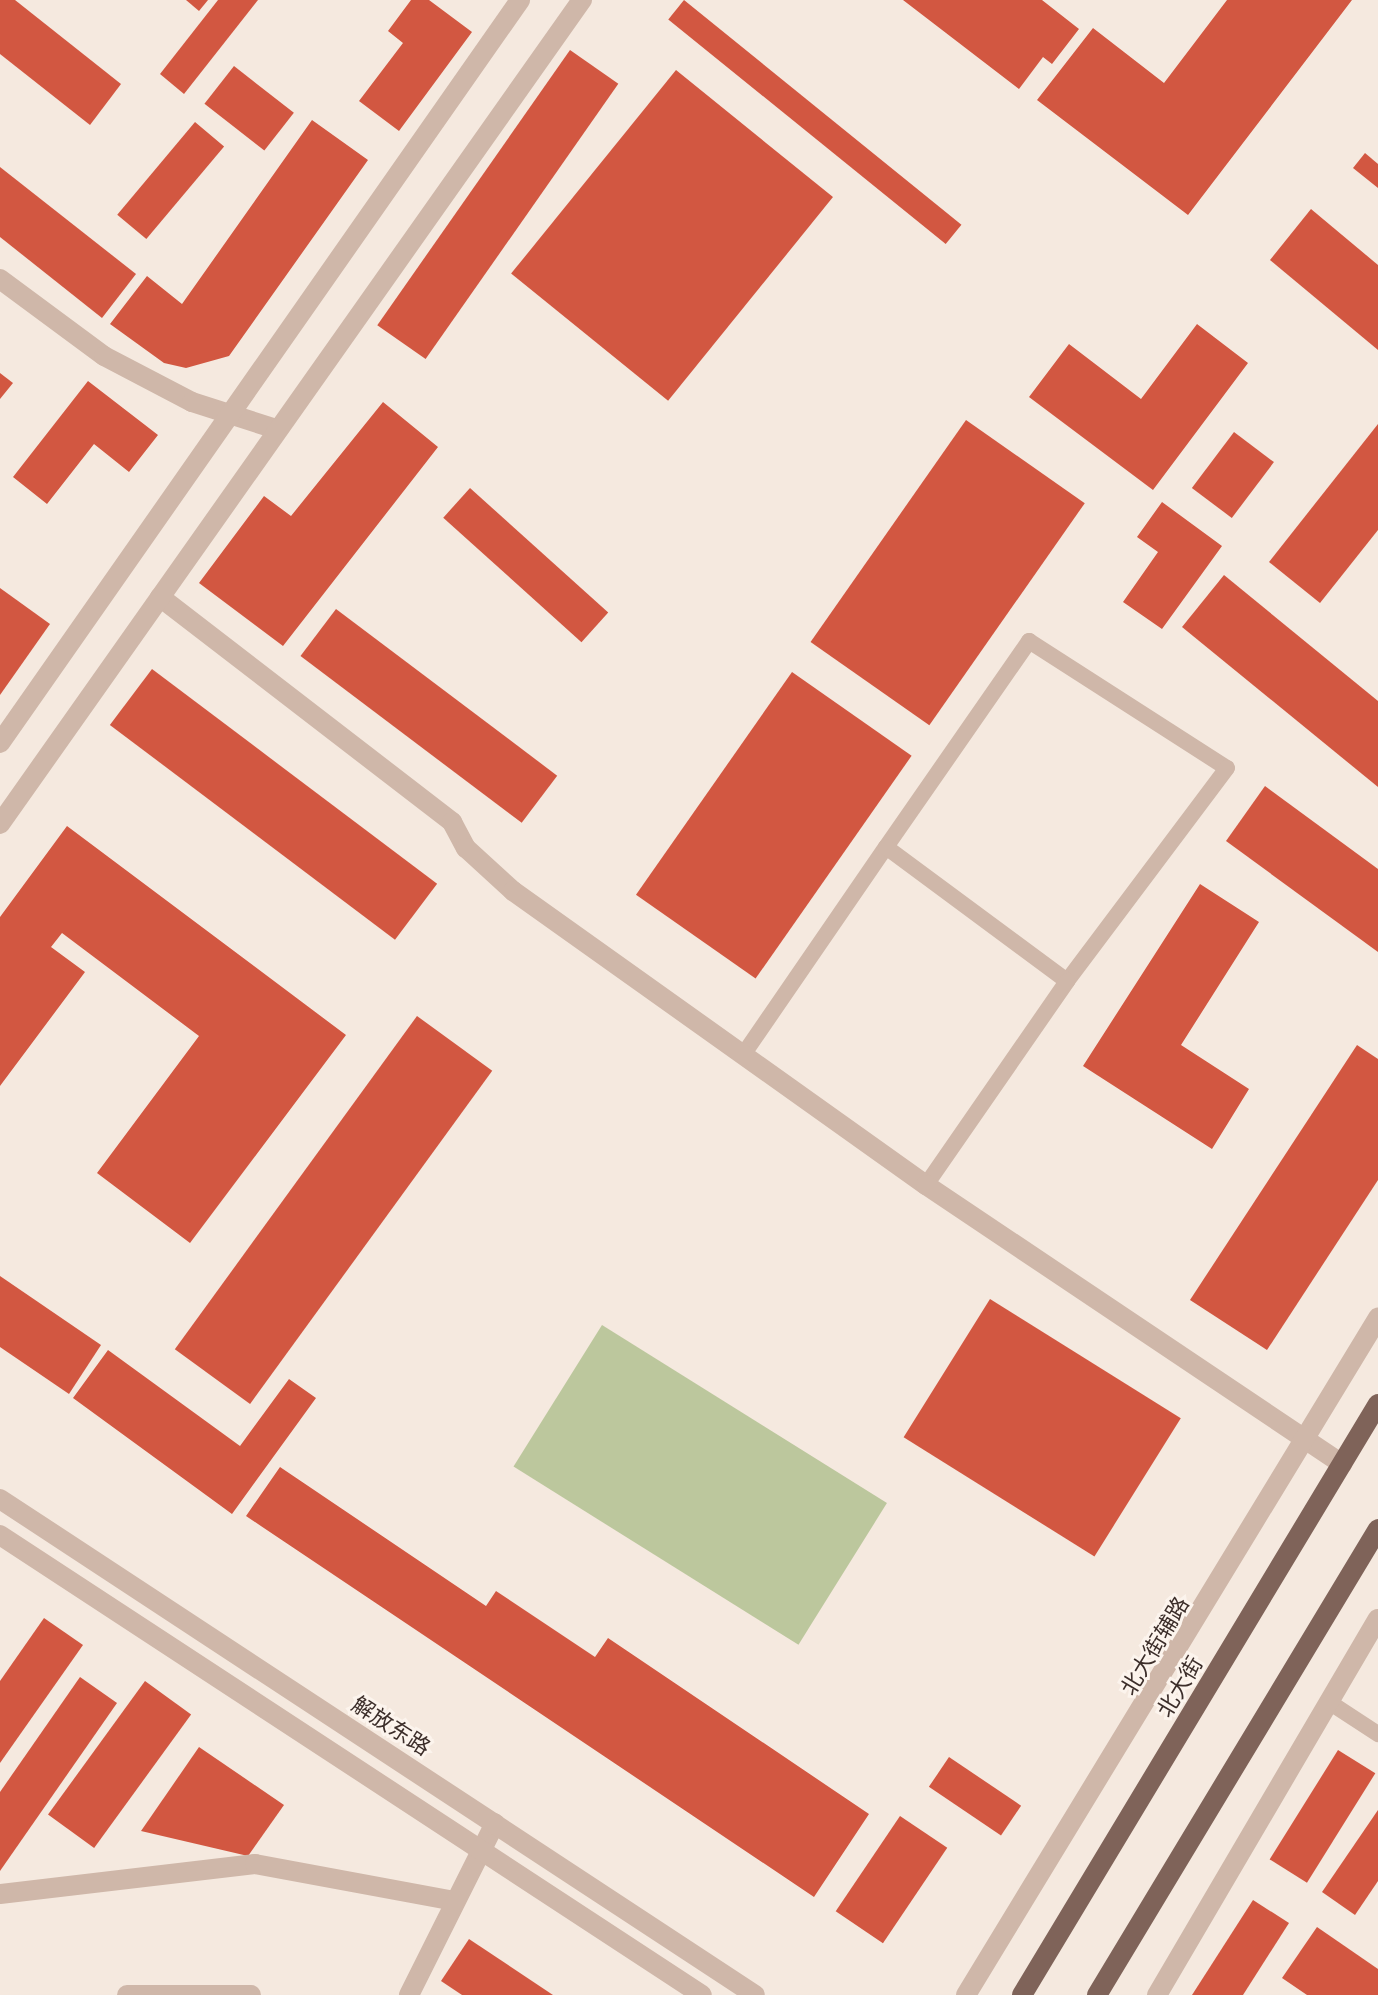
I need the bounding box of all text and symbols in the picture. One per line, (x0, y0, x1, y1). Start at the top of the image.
street label: 北大街辅路 (1115, 1592, 1195, 1700)
street label: 北大街 (1152, 1652, 1208, 1722)
street label: 解放东路 (347, 1691, 435, 1761)

